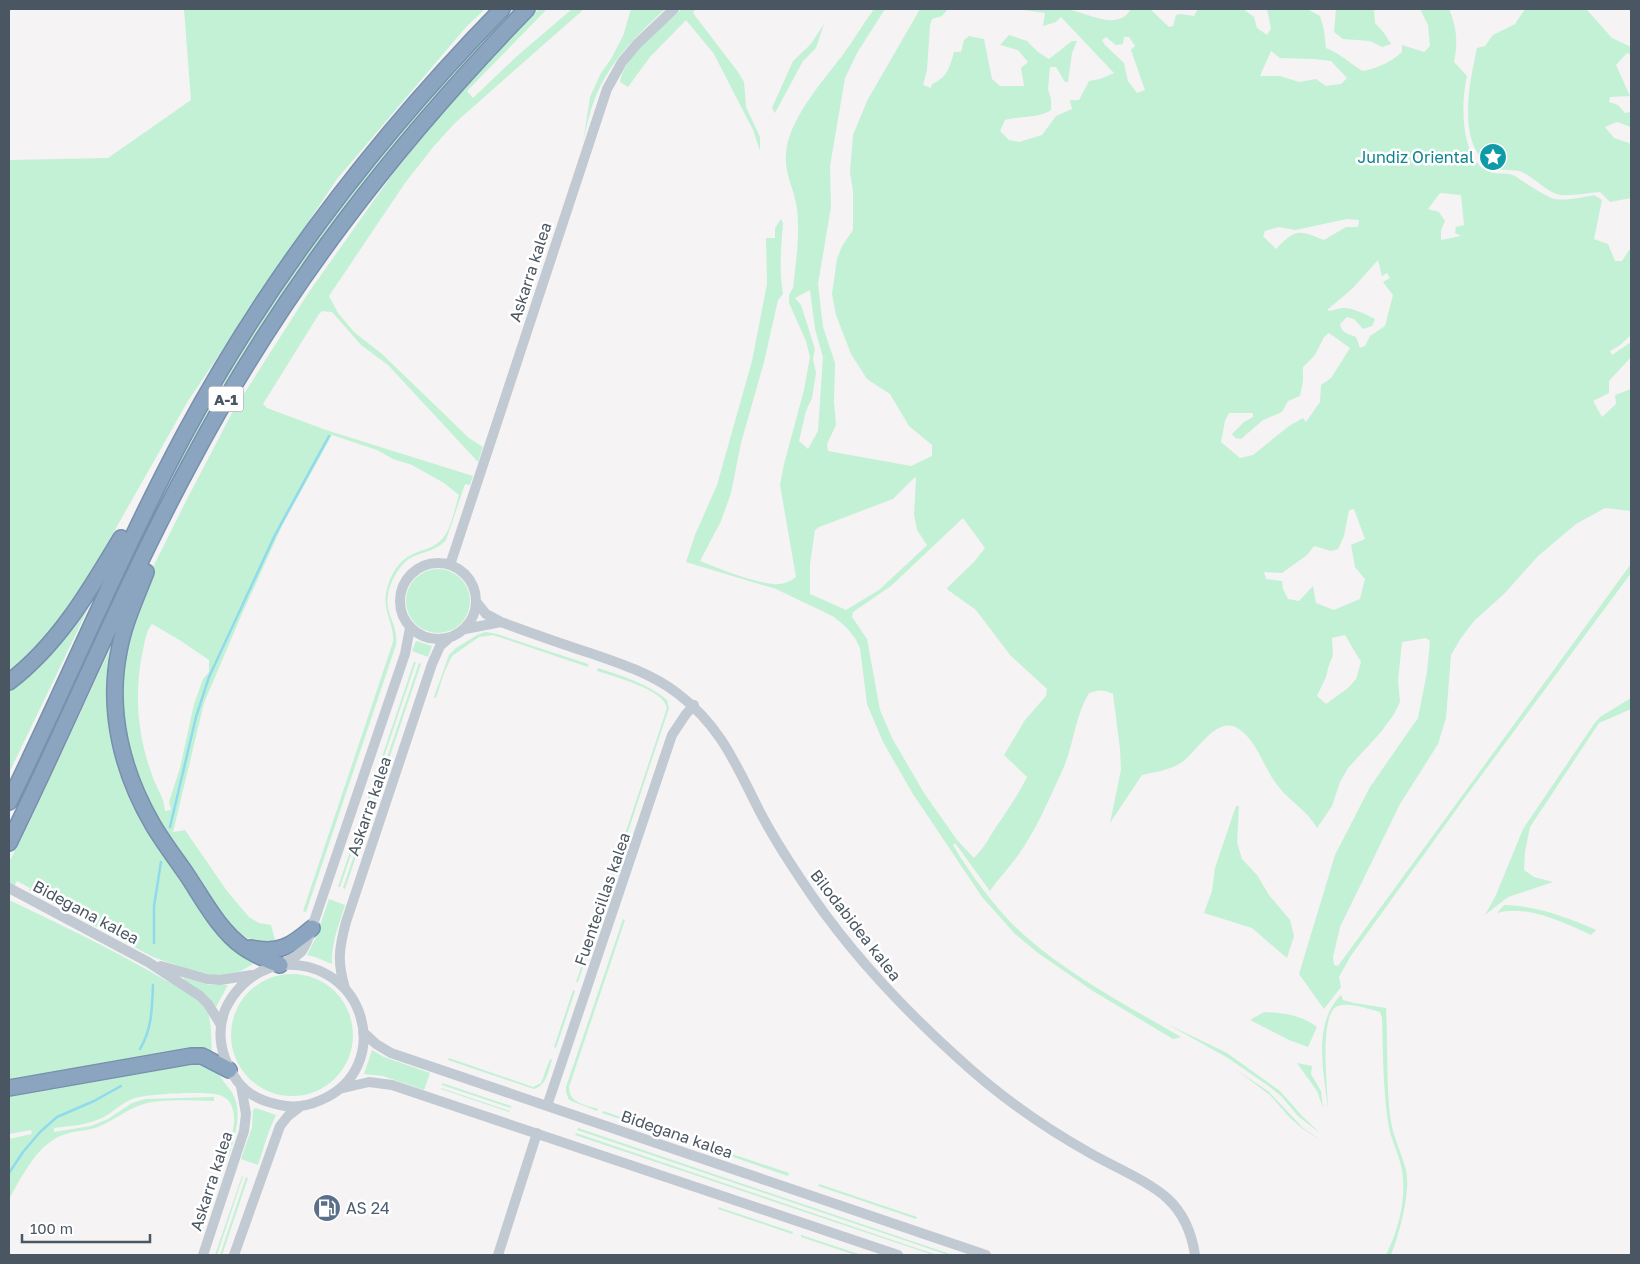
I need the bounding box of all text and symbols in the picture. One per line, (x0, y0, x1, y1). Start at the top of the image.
place icon: Jundiz Oriental (1478, 142, 1508, 172)
place label: Jundiz Oriental (1357, 147, 1474, 167)
street label: Askarra kalea (504, 220, 556, 324)
road number: A-1 (208, 386, 244, 412)
street label: Askarra kalea (343, 754, 395, 858)
street label: Fuentecillas kalea (570, 830, 634, 968)
street label: Bilodabidea kalea (806, 865, 906, 985)
street label: Bidegana kalea (30, 876, 142, 948)
street label: Bidegana kalea (618, 1105, 736, 1163)
street label: Askarra kalea (185, 1129, 237, 1233)
fuel station icon: AS 24 (312, 1193, 342, 1223)
place label: AS 24 (346, 1198, 390, 1218)
scale bar (22, 1212, 150, 1244)
text: 100 m (30, 1219, 73, 1237)

